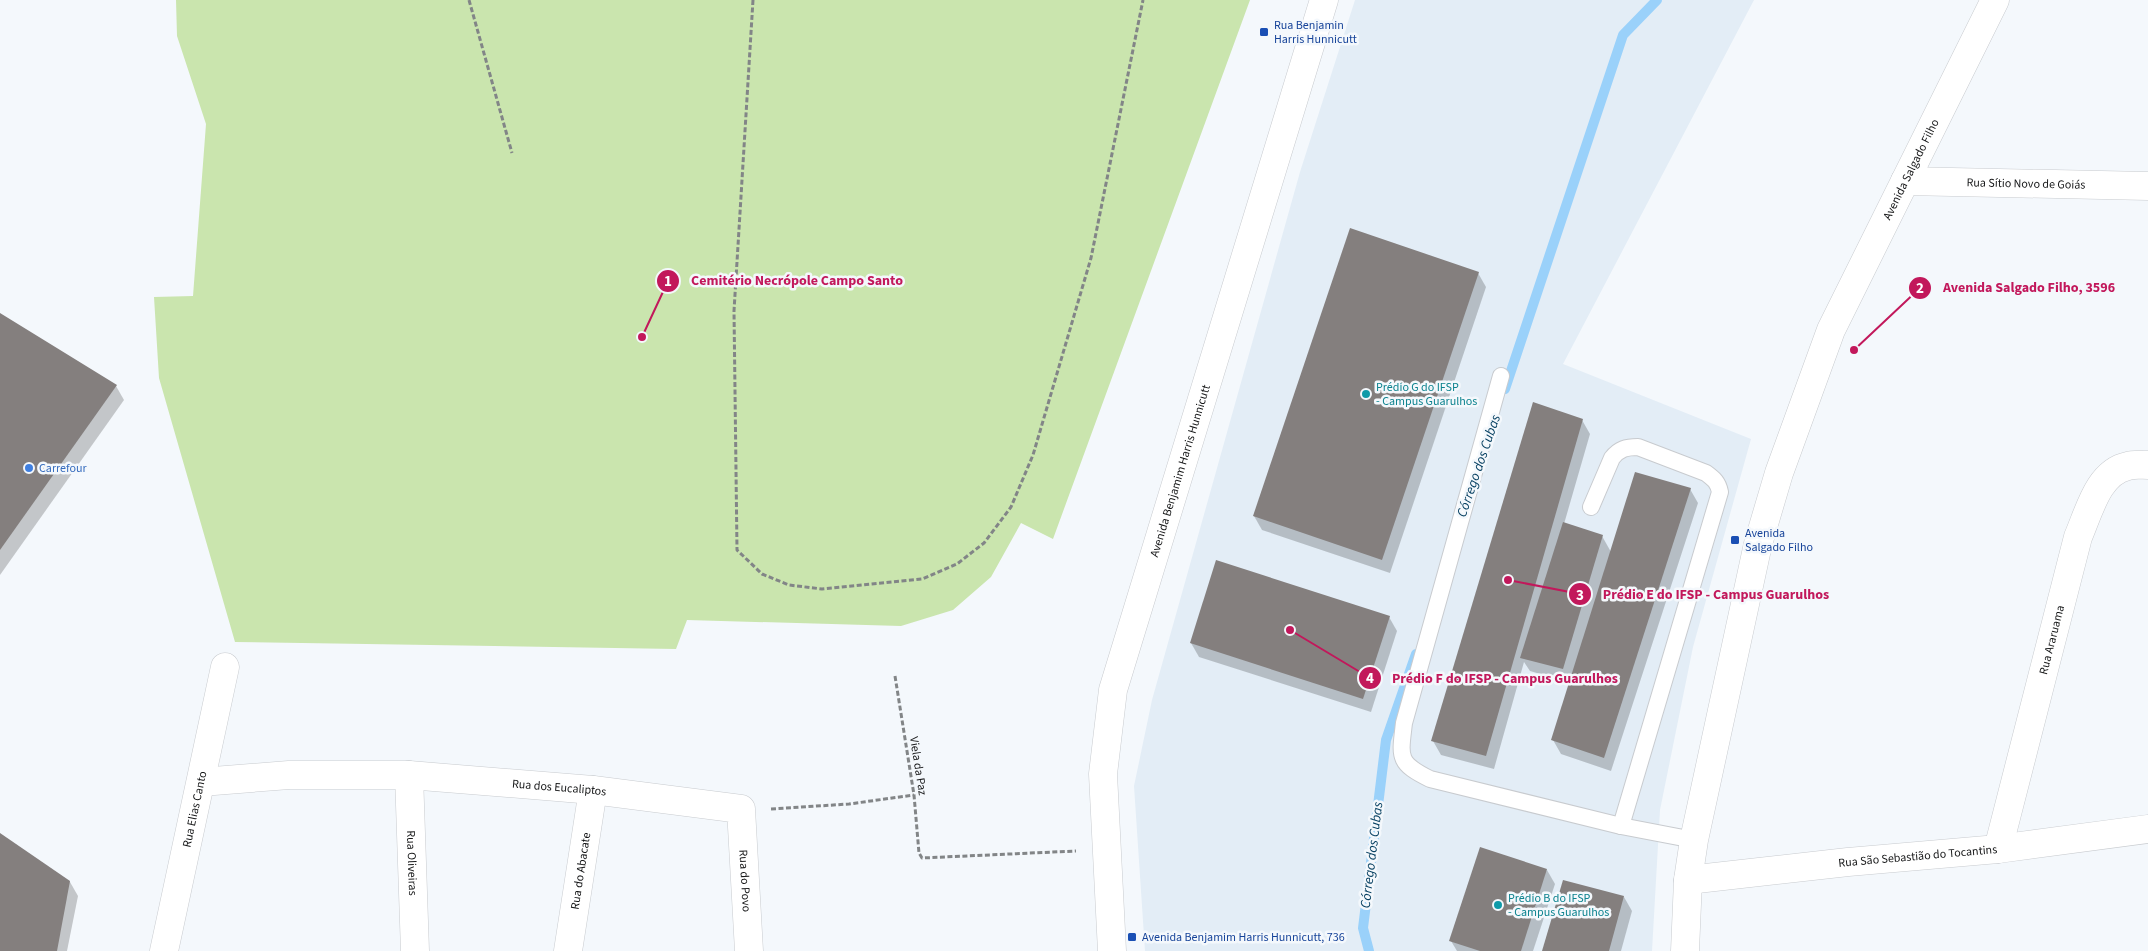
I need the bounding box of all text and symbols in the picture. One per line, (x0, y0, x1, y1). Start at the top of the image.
place label: Rua Benjamin Harris Hunnicutt (1274, 17, 1357, 48)
marker: Rua Benjamin Harris Hunnicutt (1258, 26, 1270, 38)
street label: Avenida Salgado Filho (1879, 116, 1943, 223)
street label: Rua Sítio Novo de Goiás (1966, 174, 2086, 193)
callout: Cemitério Necrópole Campo Santo (656, 266, 913, 295)
text: 1 (664, 271, 672, 292)
text: Cemitério Necrópole Campo Santo (691, 271, 903, 291)
callout: Avenida Salgado Filho, 3596 (1908, 273, 2125, 302)
text: 2 (1916, 278, 1924, 299)
text: Avenida Salgado Filho, 3596 (1942, 278, 2115, 298)
place label: Prédio G do IFSP - Campus Guarulhos (1376, 379, 1477, 410)
street label: Avenida Benjamim Harris Hunnicutt (1146, 383, 1214, 559)
marker: Prédio G do IFSP - Campus Guarulhos (1360, 388, 1372, 400)
water label: Córrego dos Cubas (1452, 412, 1506, 520)
place label: Carrefour (39, 460, 87, 477)
marker: Carrefour (23, 462, 35, 474)
place label: Avenida Salgado Filho (1745, 525, 1813, 556)
marker: Avenida Salgado Filho (1729, 534, 1741, 546)
callout: Prédio E do IFSP - Campus Guarulhos (1568, 580, 1839, 609)
text: 3 (1576, 585, 1584, 606)
text: Prédio E do IFSP - Campus Guarulhos (1603, 585, 1829, 605)
street label: Rua Araruama (2035, 603, 2069, 676)
callout: Prédio F do IFSP - Campus Guarulhos (1357, 664, 1628, 693)
text: 4 (1366, 668, 1374, 689)
text: Prédio F do IFSP - Campus Guarulhos (1392, 669, 1618, 689)
street label: Viela da Paz (905, 735, 931, 797)
street label: Rua Elias Canto (178, 770, 211, 849)
street label: Rua dos Eucaliptos (511, 775, 607, 800)
water label: Córrego dos Cubas (1356, 800, 1388, 909)
street label: Rua Oliveiras (402, 830, 422, 896)
street label: Rua do Abacate (566, 831, 595, 911)
street label: Rua São Sebastião do Tocantins (1837, 841, 1998, 872)
street label: Rua do Povo (735, 849, 755, 912)
place label: Prédio B do IFSP - Campus Guarulhos (1508, 890, 1609, 921)
marker: Prédio B do IFSP - Campus Guarulhos (1492, 899, 1504, 911)
place label: Avenida Benjamim Harris Hunnicutt, 736 (1142, 929, 1345, 946)
marker: Avenida Benjamim Harris Hunnicutt, 736 (1126, 931, 1138, 943)

